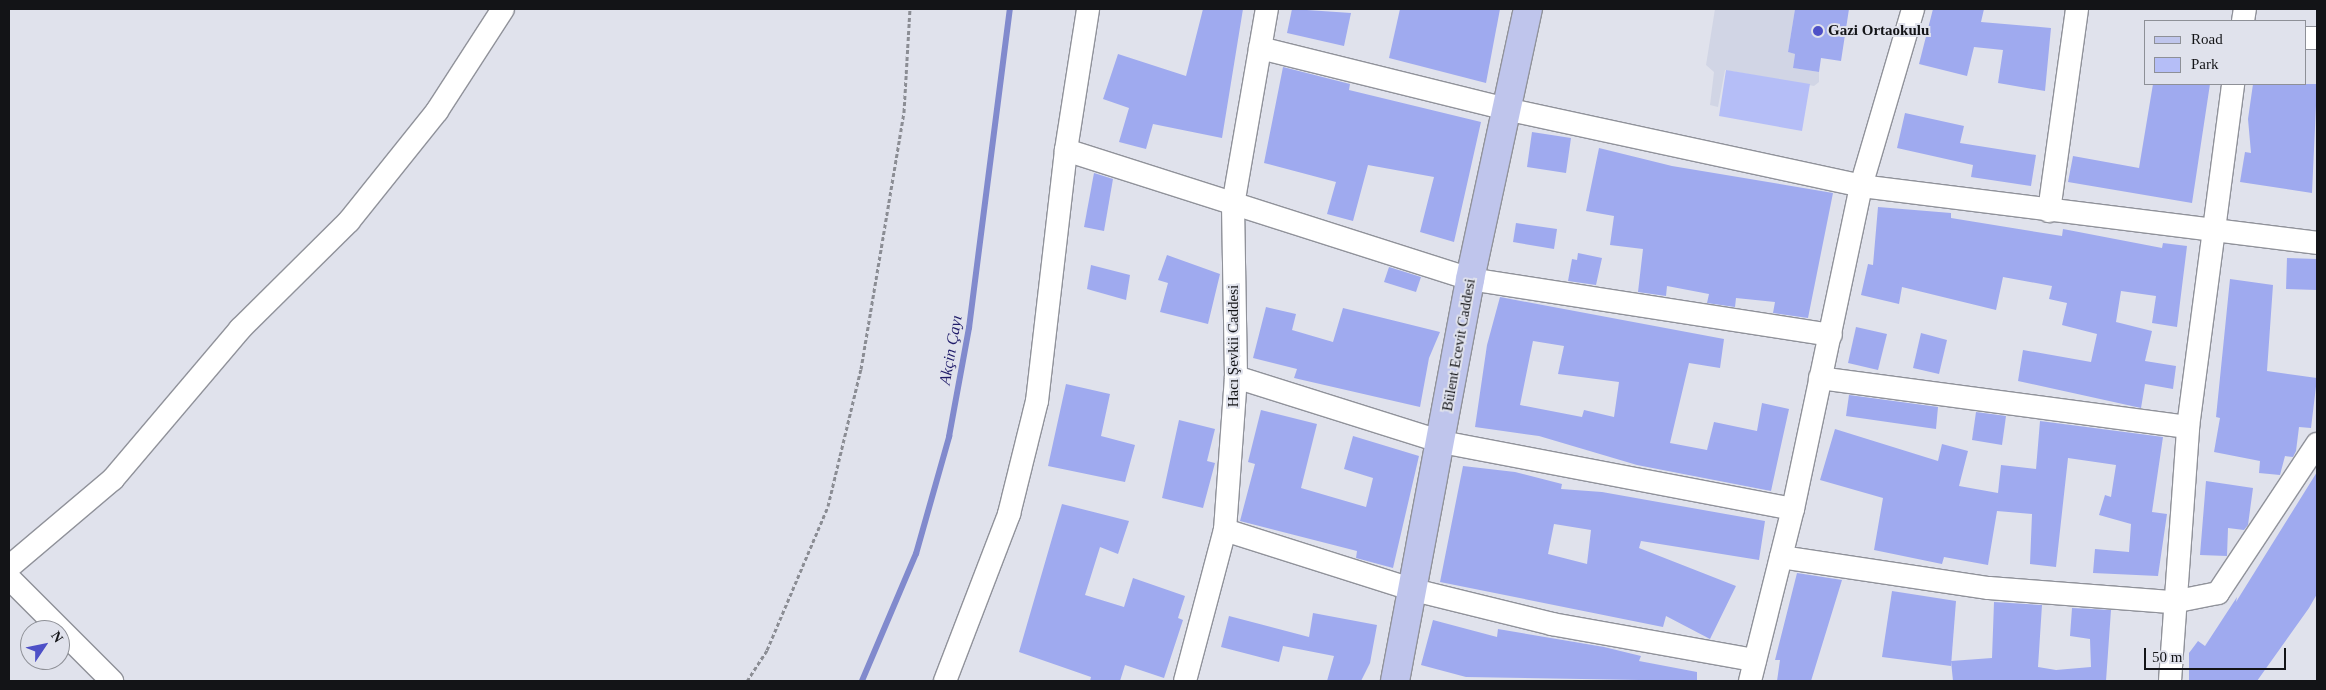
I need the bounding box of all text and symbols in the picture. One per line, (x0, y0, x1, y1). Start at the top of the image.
legend (2144, 20, 2306, 85)
place label: Gazi Ortaokulu (1828, 22, 1929, 40)
marker: Gazi Ortaokulu (1812, 25, 1824, 37)
text: Road (2191, 31, 2223, 47)
text: Park (2191, 56, 2219, 72)
street label: Bülent Ecevit Caddesi (1438, 277, 1480, 413)
street label: Hacı Şevkii Caddesi (1225, 285, 1243, 407)
water label: Akçin Çayı (935, 314, 967, 386)
north arrow (20, 620, 70, 670)
text: N (48, 629, 66, 645)
scale bar (2146, 638, 2288, 670)
text: 50 m (2152, 649, 2182, 665)

